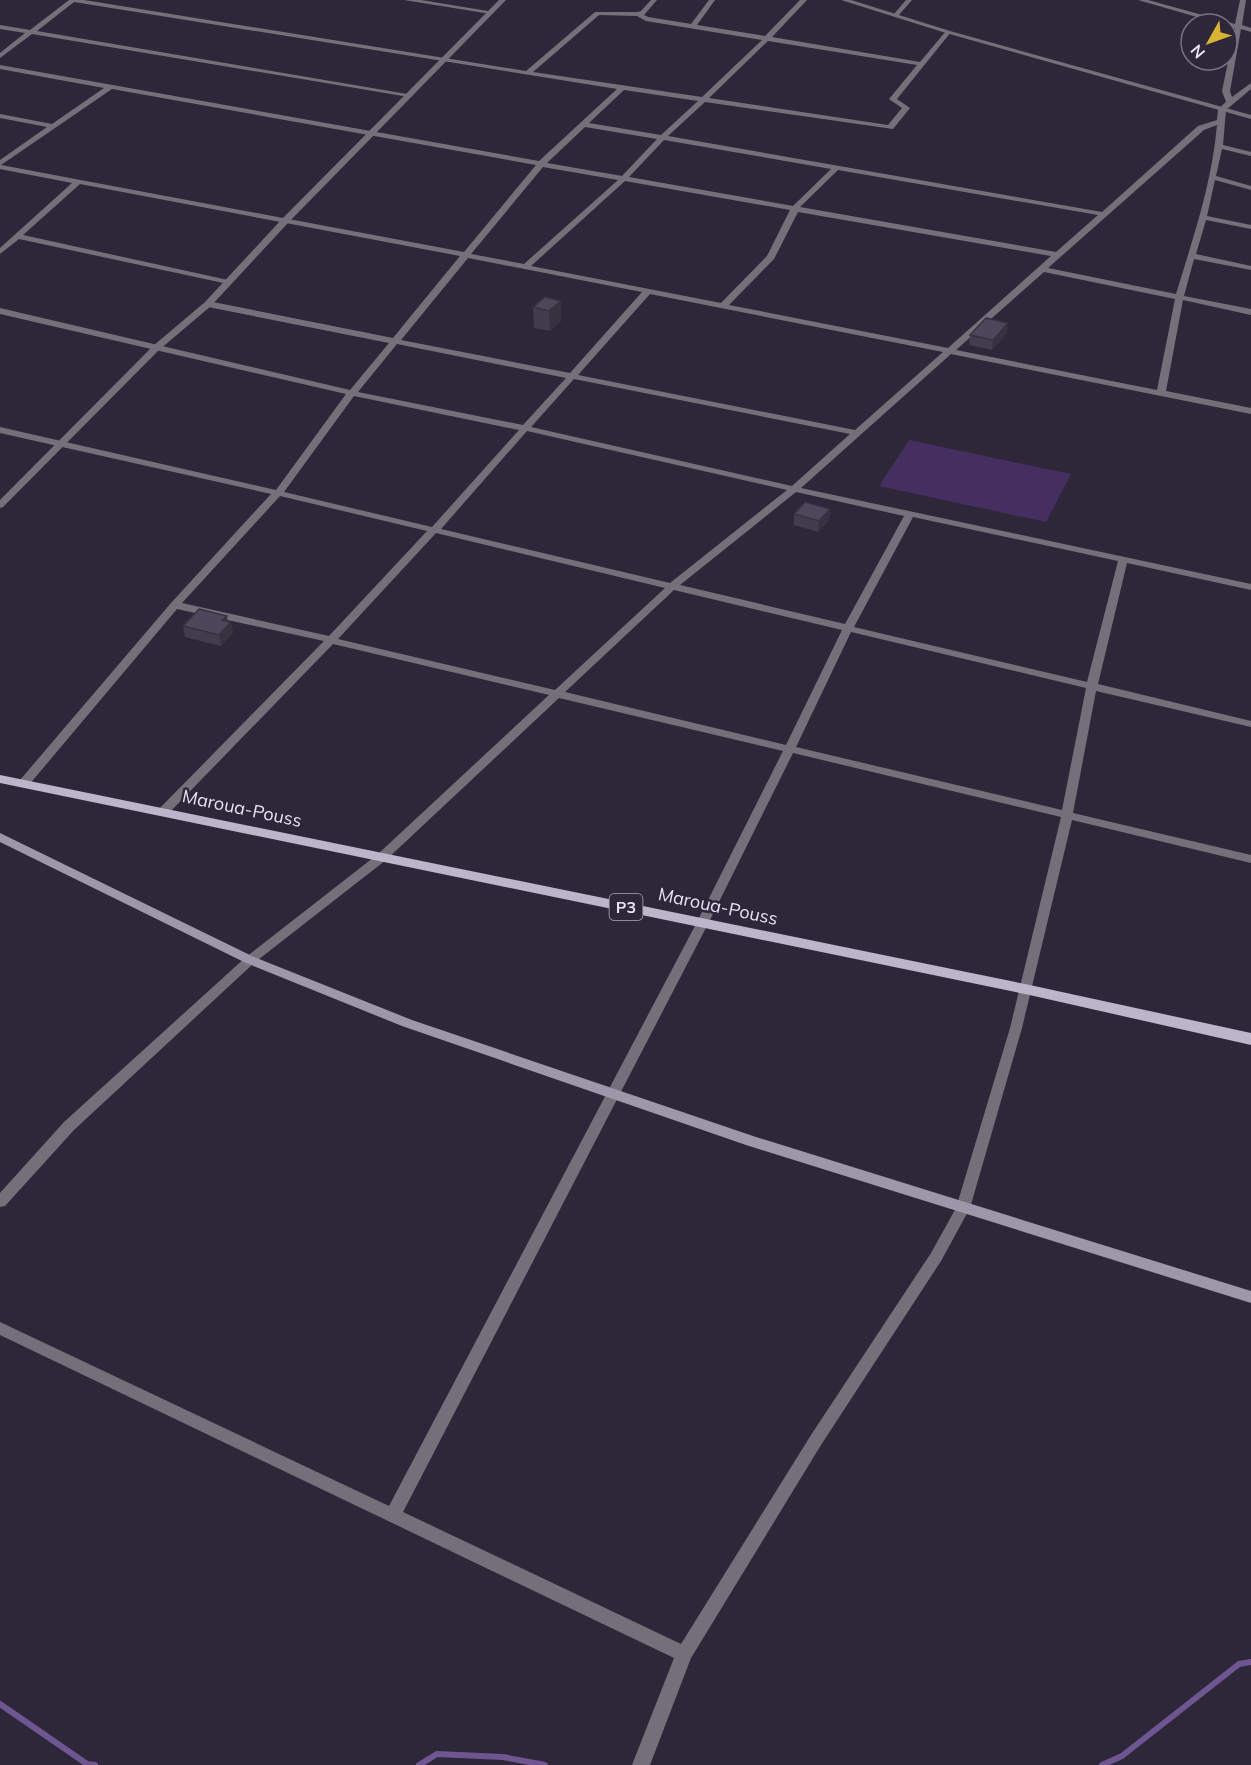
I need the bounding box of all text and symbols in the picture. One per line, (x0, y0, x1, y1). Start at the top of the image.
north arrow (1179, 12, 1239, 72)
text: N (1186, 41, 1209, 63)
street label: Maroua-Pouss (180, 784, 304, 832)
street label: Maroua-Pouss (656, 882, 780, 930)
road number: P3 (610, 894, 642, 920)

